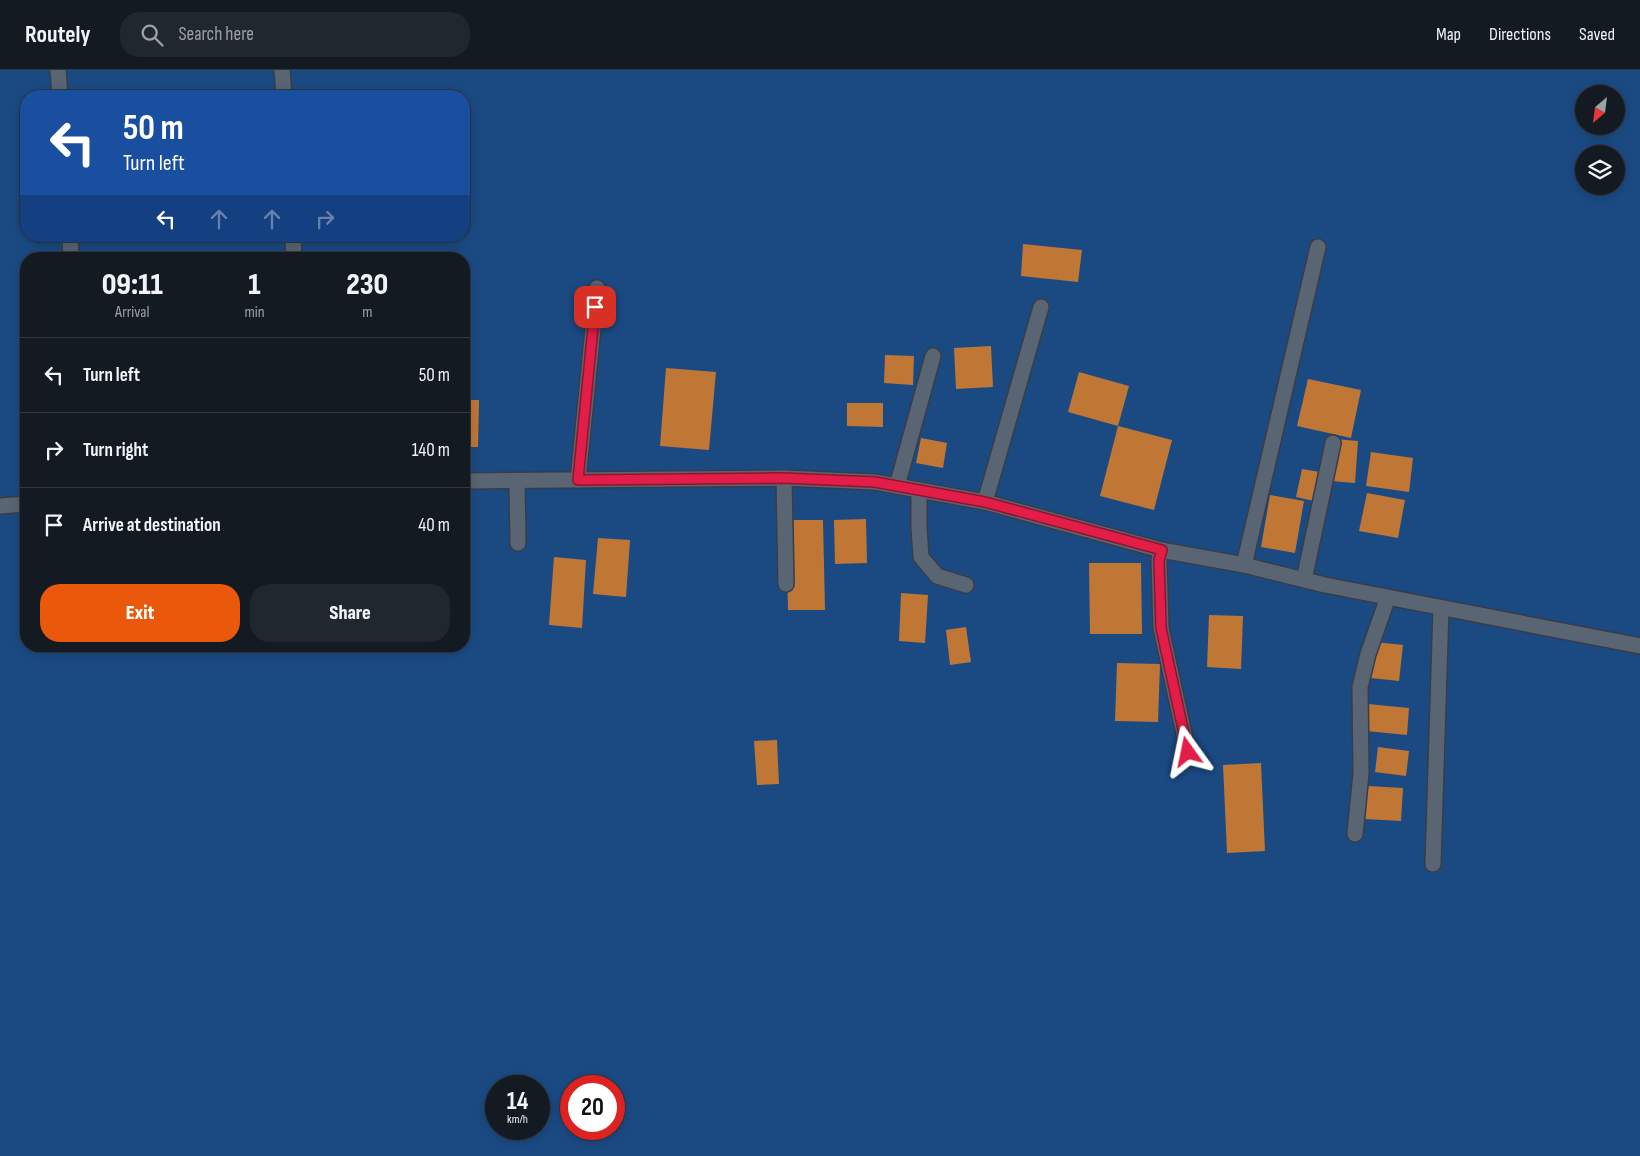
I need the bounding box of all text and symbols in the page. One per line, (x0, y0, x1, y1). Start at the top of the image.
search box (120, 12, 470, 57)
text: Routely (25, 20, 90, 49)
icon: search (138, 21, 166, 49)
text: Search here (178, 23, 254, 46)
text: Map (1436, 24, 1461, 45)
text: Directions (1489, 24, 1551, 45)
text: Saved (1579, 24, 1615, 45)
north arrow (1575, 85, 1625, 135)
map controls (1575, 85, 1625, 195)
text: 50 m (123, 107, 184, 150)
icon: left (40, 110, 105, 175)
button: layers (1575, 145, 1625, 195)
text: Turn left (123, 150, 185, 177)
icon: left (152, 205, 180, 233)
icon: ahead (205, 205, 233, 233)
icon: ahead (258, 205, 286, 233)
icon: right (311, 205, 339, 233)
text: 09:11 (102, 267, 163, 303)
text: 1 (248, 267, 261, 303)
text: 230 (346, 267, 388, 303)
pin (574, 286, 616, 328)
icon: arrive (581, 293, 609, 321)
text: Arrival (115, 303, 149, 322)
text: min (244, 303, 265, 322)
text: m (362, 303, 372, 322)
icon: left (40, 361, 68, 389)
text: Turn left (83, 364, 140, 387)
text: 50 m (419, 364, 450, 387)
icon: right (40, 436, 68, 464)
text: Turn right (83, 439, 148, 462)
text: 140 m (412, 439, 450, 462)
icon: arrive (40, 511, 68, 539)
text: Arrive at destination (83, 514, 221, 537)
text: 40 m (418, 514, 450, 537)
button: Exit (40, 584, 240, 642)
button: Share (250, 584, 450, 642)
position arrow (1161, 725, 1213, 777)
speed limit sign: 20 (560, 1075, 625, 1140)
text: 14 (507, 1086, 528, 1117)
text: km/h (507, 1112, 528, 1127)

